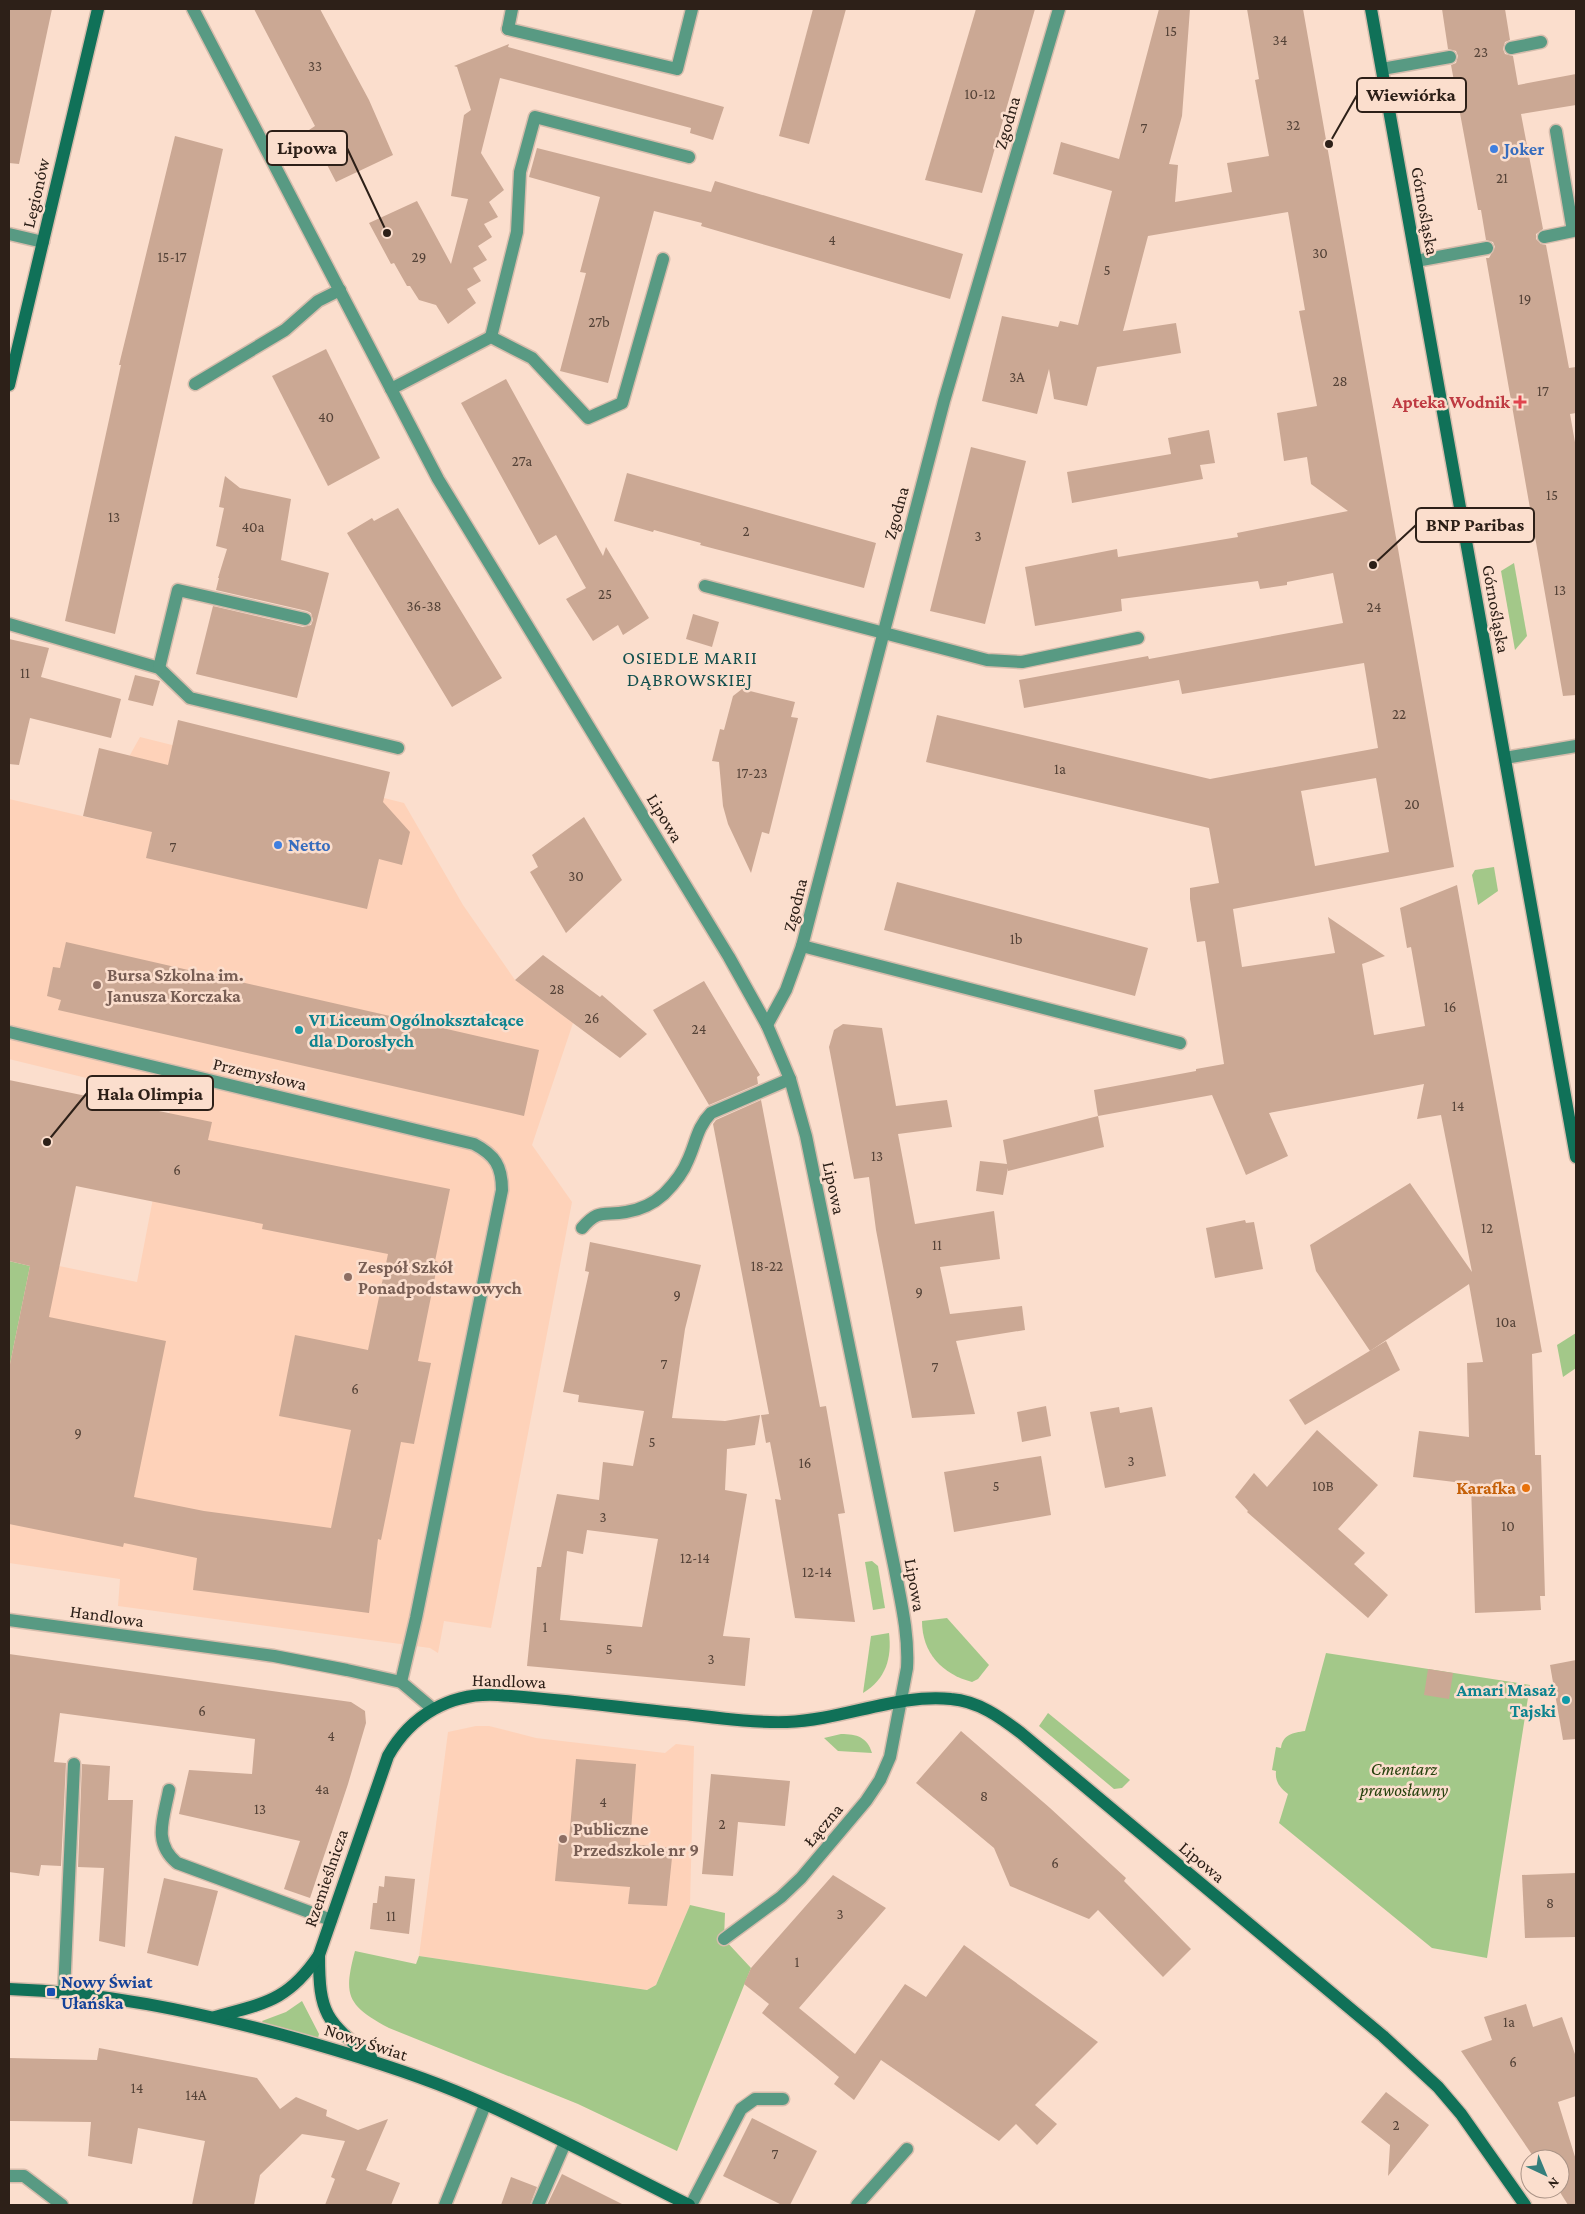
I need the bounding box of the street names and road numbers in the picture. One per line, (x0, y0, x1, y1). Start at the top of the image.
street label: Zgodna (990, 94, 1024, 152)
street label: Legionów (18, 155, 54, 230)
street label: Górnośląska (1407, 165, 1443, 257)
street label: Zgodna (879, 484, 913, 542)
street label: Górnośląska (1478, 563, 1514, 655)
street label: Lipowa (643, 790, 687, 846)
street label: Zgodna (779, 876, 811, 934)
street label: Przemysłowa (211, 1054, 309, 1094)
street label: Lipowa (819, 1160, 849, 1216)
street label: Lipowa (901, 1557, 929, 1613)
street label: Handlowa (69, 1601, 145, 1631)
street label: Handlowa (471, 1670, 547, 1692)
street label: Łączna (799, 1799, 847, 1851)
street label: Rzemieślnicza (300, 1826, 352, 1930)
street label: Lipowa (1175, 1837, 1229, 1887)
street label: Nowy Świat (322, 2019, 411, 2065)

